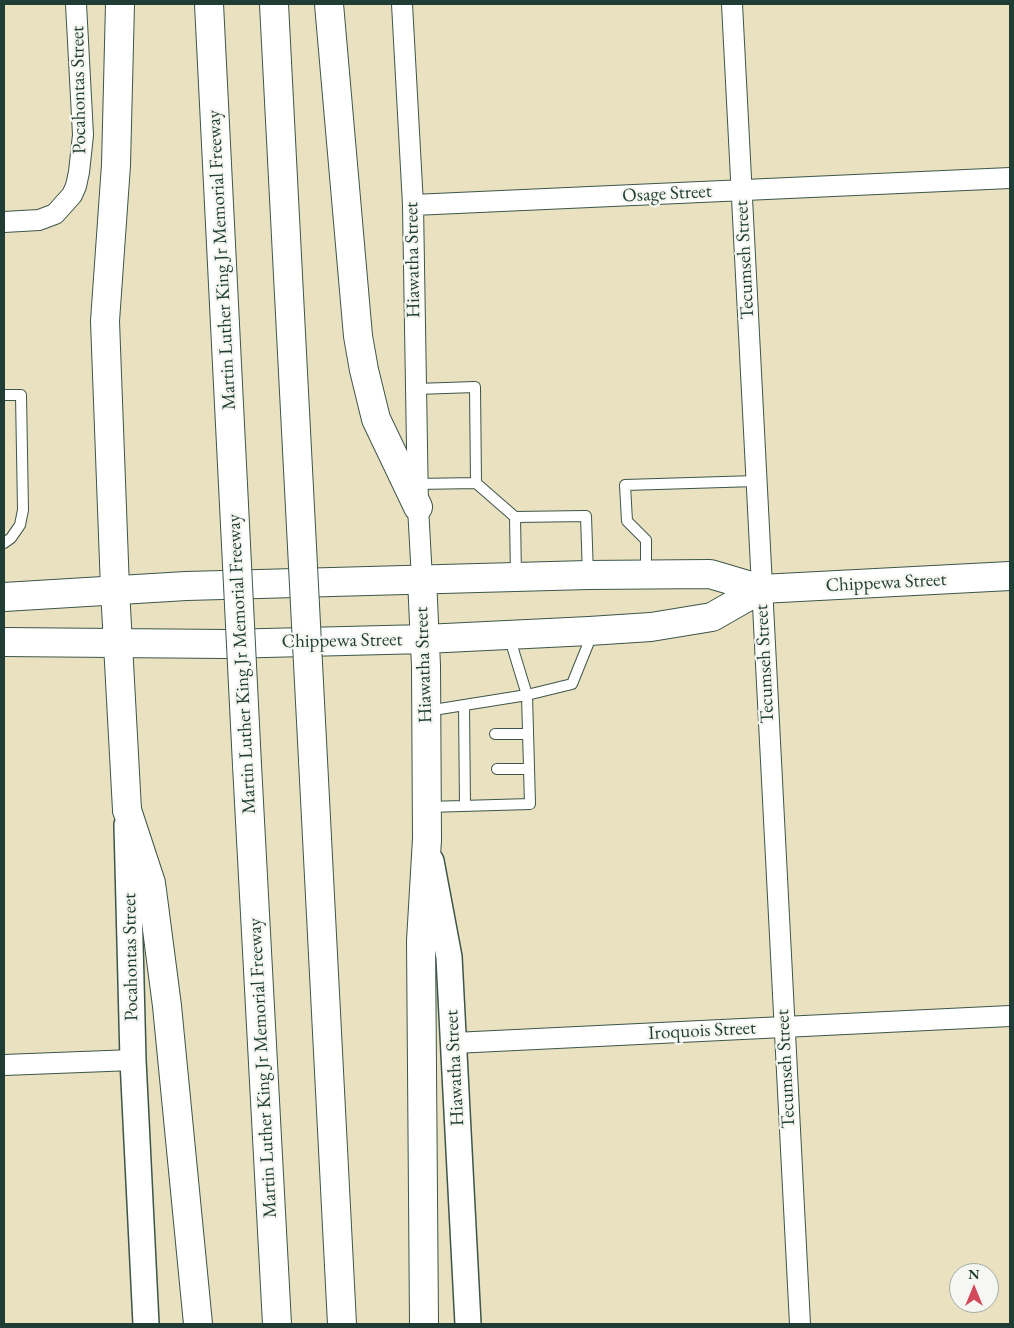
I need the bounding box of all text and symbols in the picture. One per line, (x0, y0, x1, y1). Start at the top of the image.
street label: Pocahontas Street (66, 26, 92, 154)
street label: Martin Luther King Jr Memorial Freeway (203, 109, 241, 411)
street label: Osage Street (622, 180, 712, 208)
street label: Tecumseh Street (730, 200, 760, 320)
street label: Hiawatha Street (401, 202, 425, 318)
street label: Martin Luther King Jr Memorial Freeway (223, 513, 261, 815)
street label: Chippewa Street (825, 568, 947, 598)
street label: Tecumseh Street (750, 604, 780, 724)
street label: Hiawatha Street (411, 606, 437, 724)
street label: Chippewa Street (281, 629, 403, 653)
street label: Pocahontas Street (118, 893, 144, 1021)
street label: Martin Luther King Jr Memorial Freeway (244, 917, 282, 1219)
street label: Hiawatha Street (441, 1009, 469, 1127)
street label: Tecumseh Street (771, 1009, 801, 1129)
street label: Iroquois Street (648, 1017, 756, 1045)
north arrow (949, 1263, 999, 1313)
text: N (968, 1265, 980, 1283)

